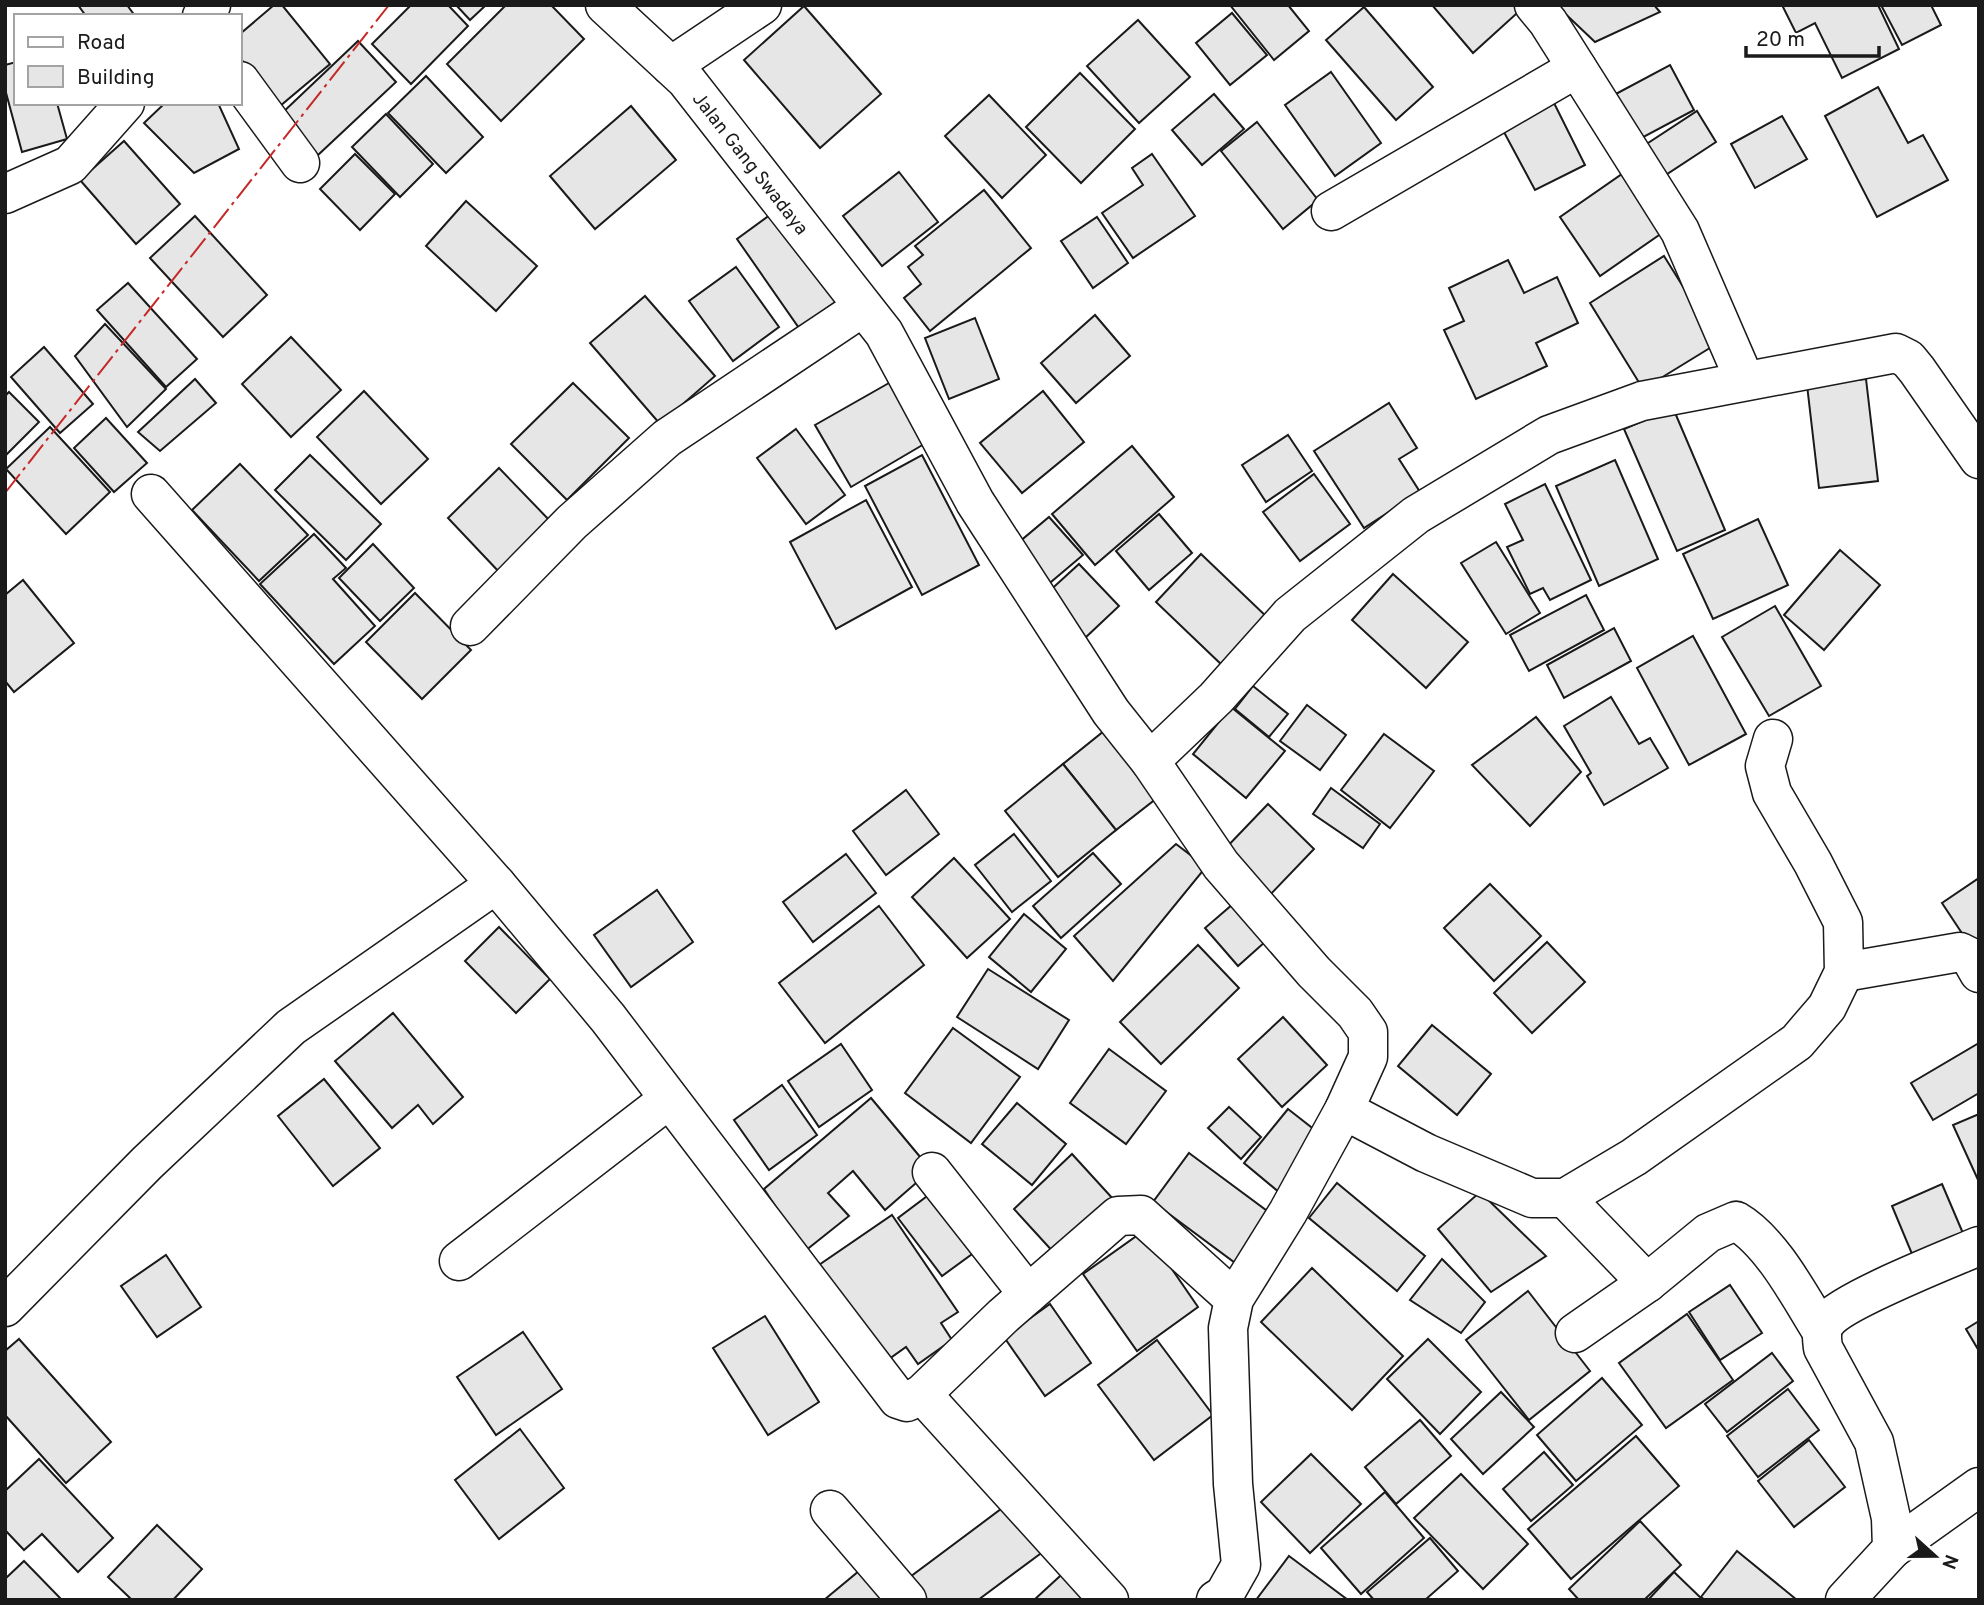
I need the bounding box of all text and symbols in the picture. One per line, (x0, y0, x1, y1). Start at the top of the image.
legend (14, 14, 242, 105)
scale bar (1746, 14, 1879, 58)
text: 20 m (1756, 27, 1805, 54)
text: Road (77, 30, 126, 57)
text: Building (77, 65, 155, 92)
street label: Jalan Gang Swadaya (686, 88, 813, 241)
north arrow (1900, 1521, 1970, 1591)
text: N (1935, 1551, 1963, 1572)

